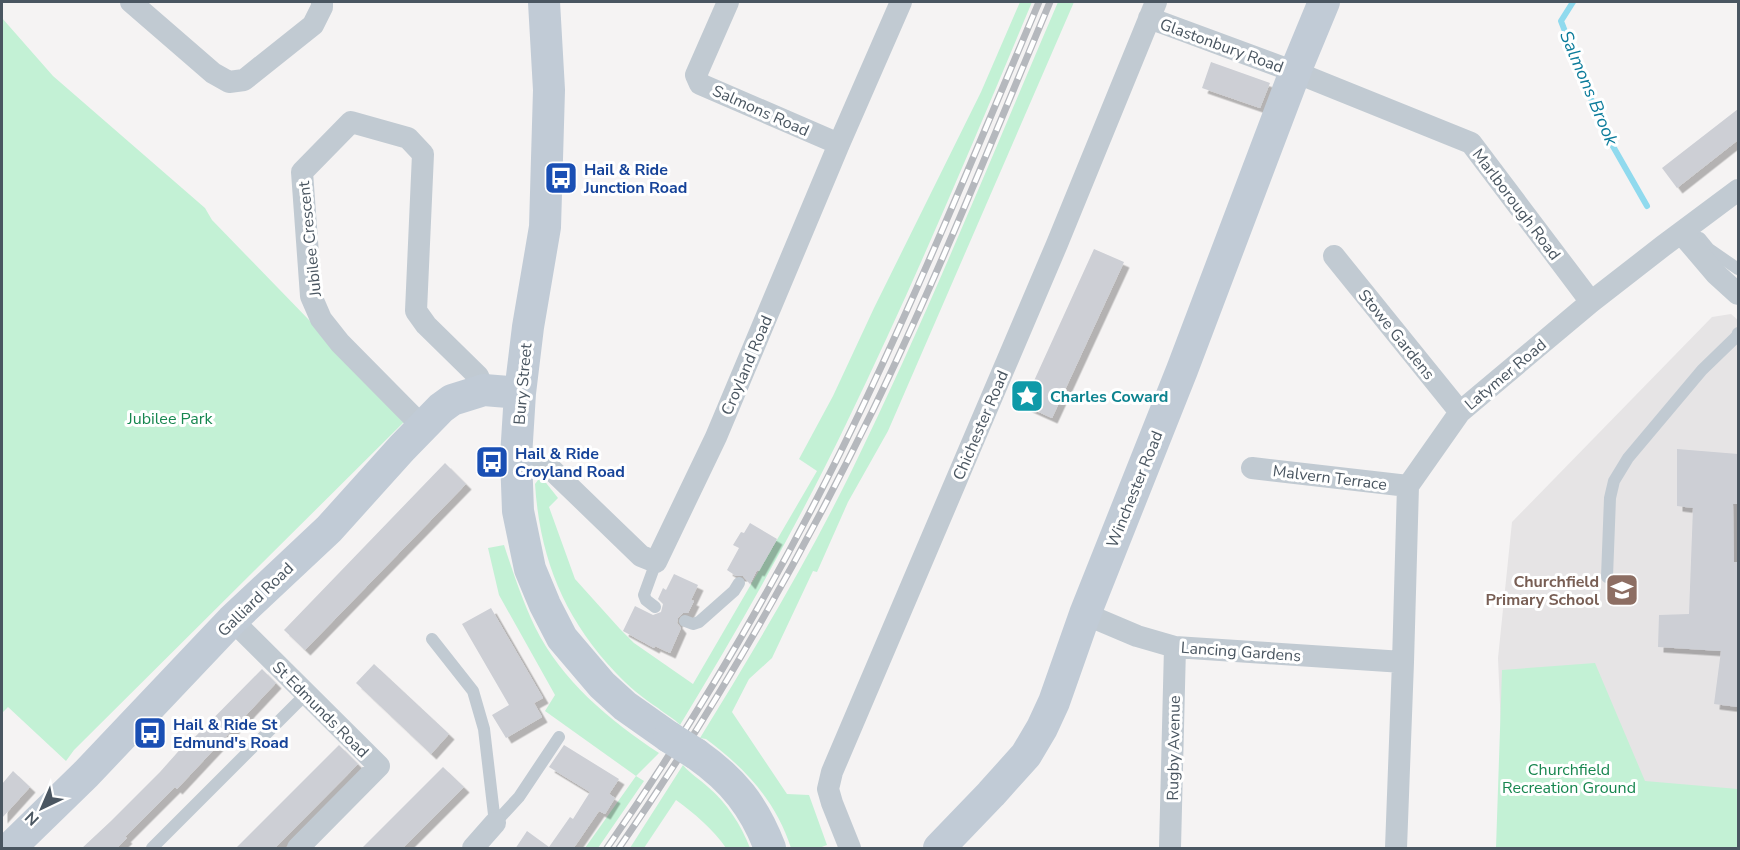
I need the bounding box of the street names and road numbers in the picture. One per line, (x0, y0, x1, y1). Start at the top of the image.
street label: Glastonbury Road (1157, 13, 1287, 79)
street label: Salmons Road (709, 80, 812, 142)
street label: Marlborough Road (1467, 144, 1565, 265)
street label: Jubilee Crescent (293, 180, 327, 299)
street label: Stowe Gardens (1353, 285, 1440, 384)
street label: Croyland Road (716, 312, 778, 419)
street label: Latymer Road (1460, 334, 1551, 415)
street label: Bury Street (508, 342, 538, 426)
street label: Chichester Road (948, 367, 1014, 484)
street label: Winchester Road (1101, 428, 1168, 551)
street label: Malvern Terrace (1272, 460, 1388, 496)
street label: Galliard Road (213, 558, 299, 642)
street label: Lancing Gardens (1180, 637, 1302, 667)
street label: St Edmunds Road (267, 657, 373, 763)
street label: Rugby Avenue (1162, 695, 1186, 801)

